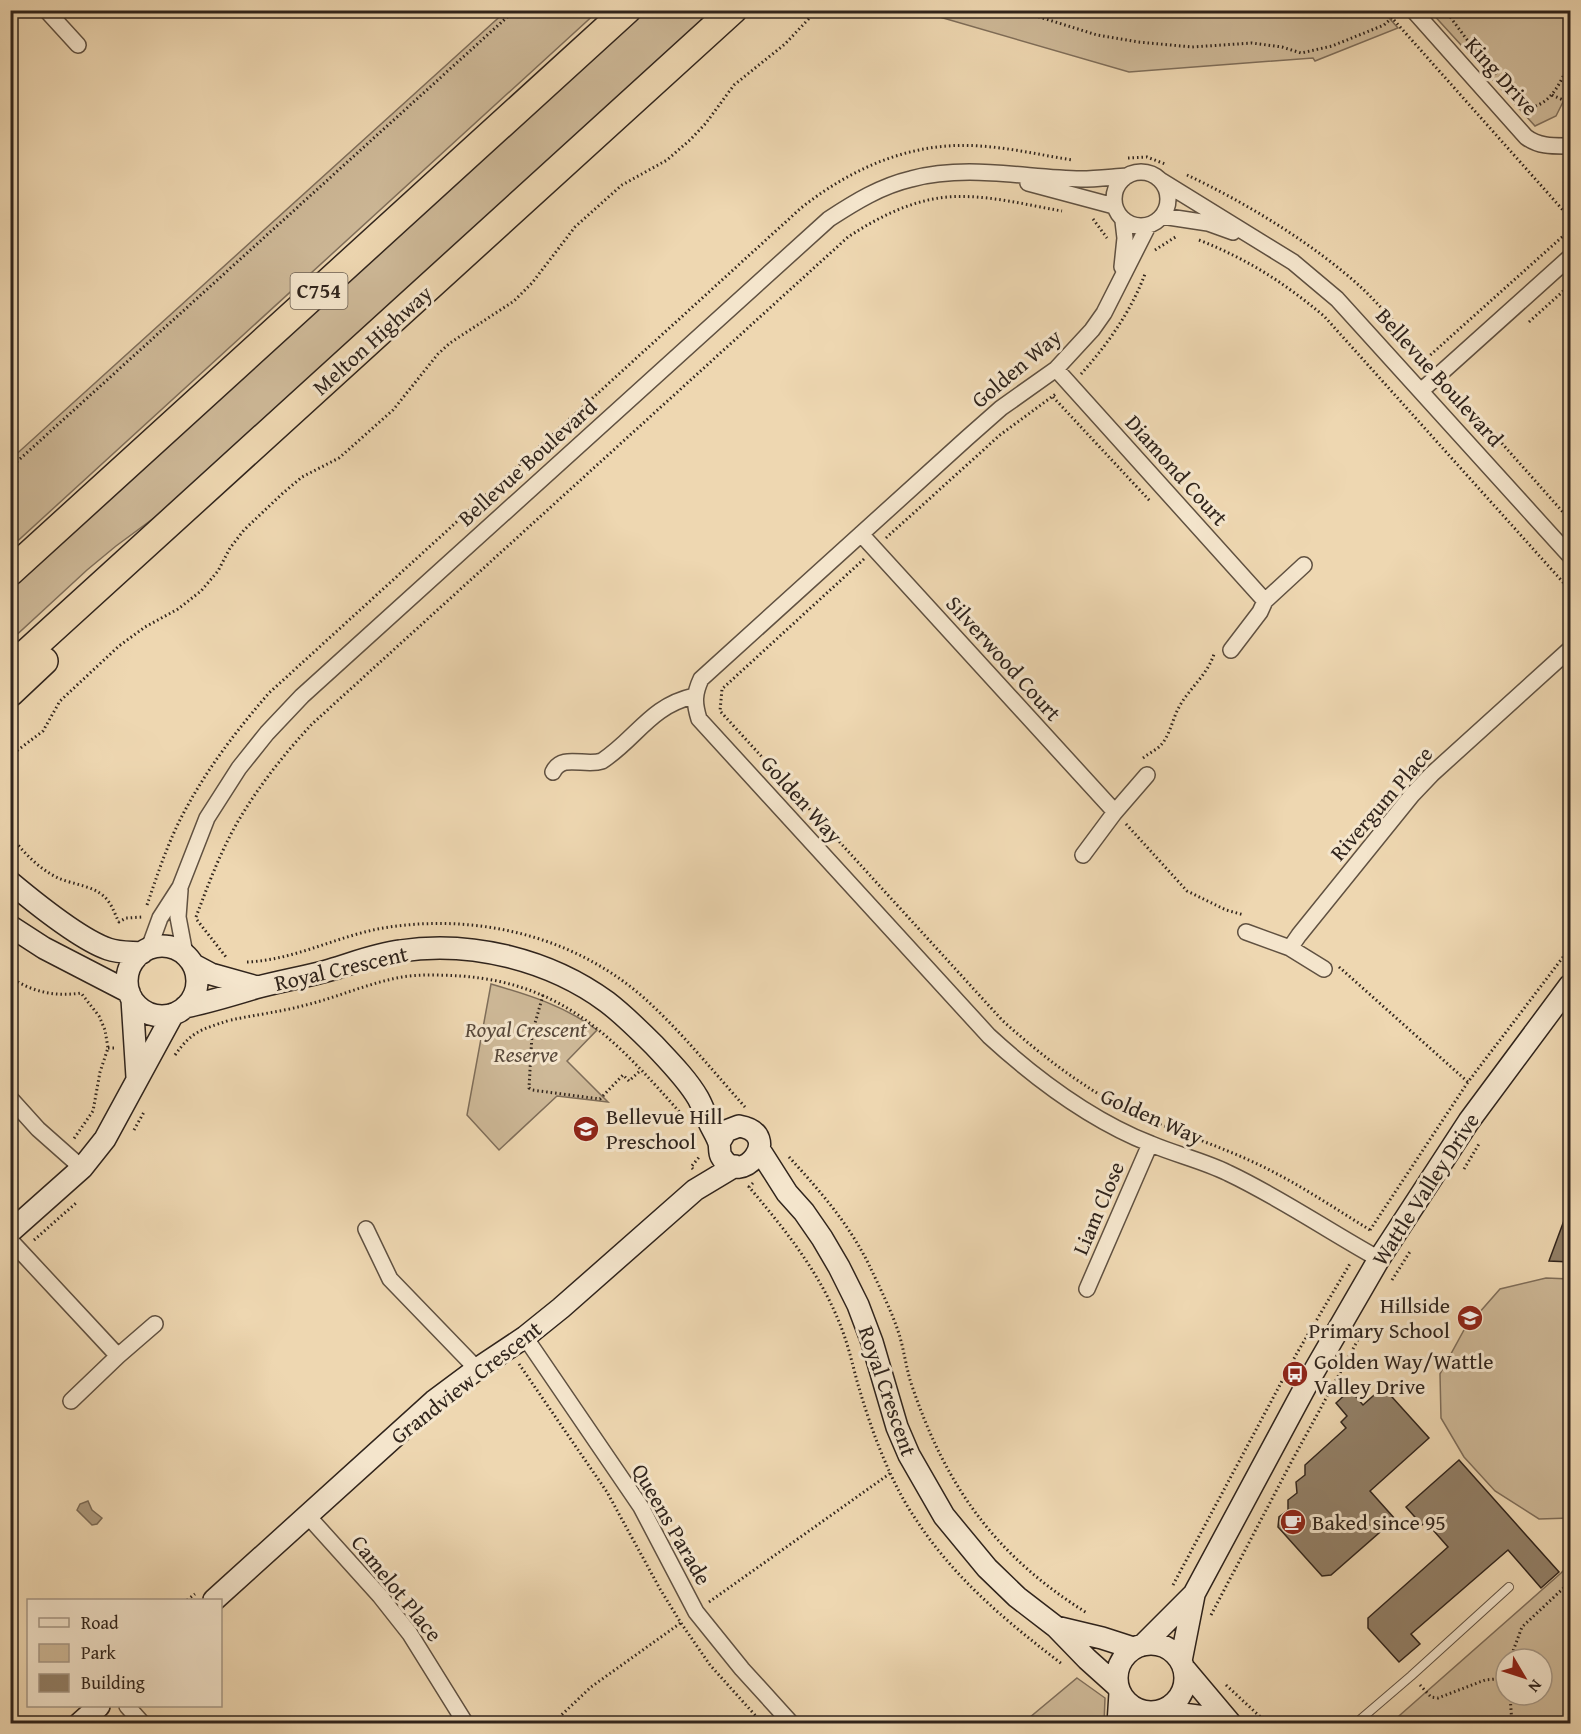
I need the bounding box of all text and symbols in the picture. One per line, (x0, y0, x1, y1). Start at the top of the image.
street label: King Drive (1458, 29, 1546, 123)
road number: C754 (290, 273, 348, 309)
street label: Melton Highway (305, 277, 439, 403)
street label: Bellevue Boulevard (1369, 300, 1511, 454)
street label: Golden Way (964, 321, 1068, 415)
street label: Bellevue Boulevard (450, 391, 604, 533)
street label: Diamond Court (1118, 407, 1236, 533)
street label: Silverwood Court (939, 588, 1069, 728)
street label: Rivergum Place (1322, 739, 1440, 867)
street label: Golden Way (754, 748, 850, 850)
street label: Royal Crescent (271, 937, 411, 999)
park label: Royal Crescent Reserve (464, 1013, 588, 1070)
street label: Golden Way (1096, 1079, 1208, 1153)
place label: Bellevue Hill Preschool (606, 1100, 723, 1157)
street label: Wattle Valley Drive (1364, 1106, 1486, 1272)
school or university icon: Bellevue Hill Preschool (571, 1114, 601, 1144)
street label: Liam Close (1064, 1156, 1132, 1260)
place label: Hillside Primary School (1309, 1289, 1450, 1346)
school or university icon: Hillside Primary School (1455, 1303, 1485, 1333)
street label: Grandview Crescent (384, 1313, 549, 1451)
street label: Royal Crescent (851, 1322, 925, 1461)
place label: Golden Way/Wattle Valley Drive (1314, 1345, 1493, 1402)
bus stop icon: Golden Way/Wattle Valley Drive (1280, 1359, 1310, 1389)
street label: Queens Parade (624, 1457, 720, 1591)
place label: Baked since 95 (1312, 1506, 1446, 1538)
cafe icon: Baked since 95 (1278, 1507, 1308, 1537)
street label: Camelot Place (344, 1528, 450, 1648)
legend (27, 1599, 222, 1707)
text: Road (81, 1609, 119, 1636)
text: Park (81, 1639, 117, 1666)
north arrow (1494, 1647, 1554, 1707)
text: Building (81, 1669, 145, 1696)
text: N (1523, 1675, 1548, 1698)

